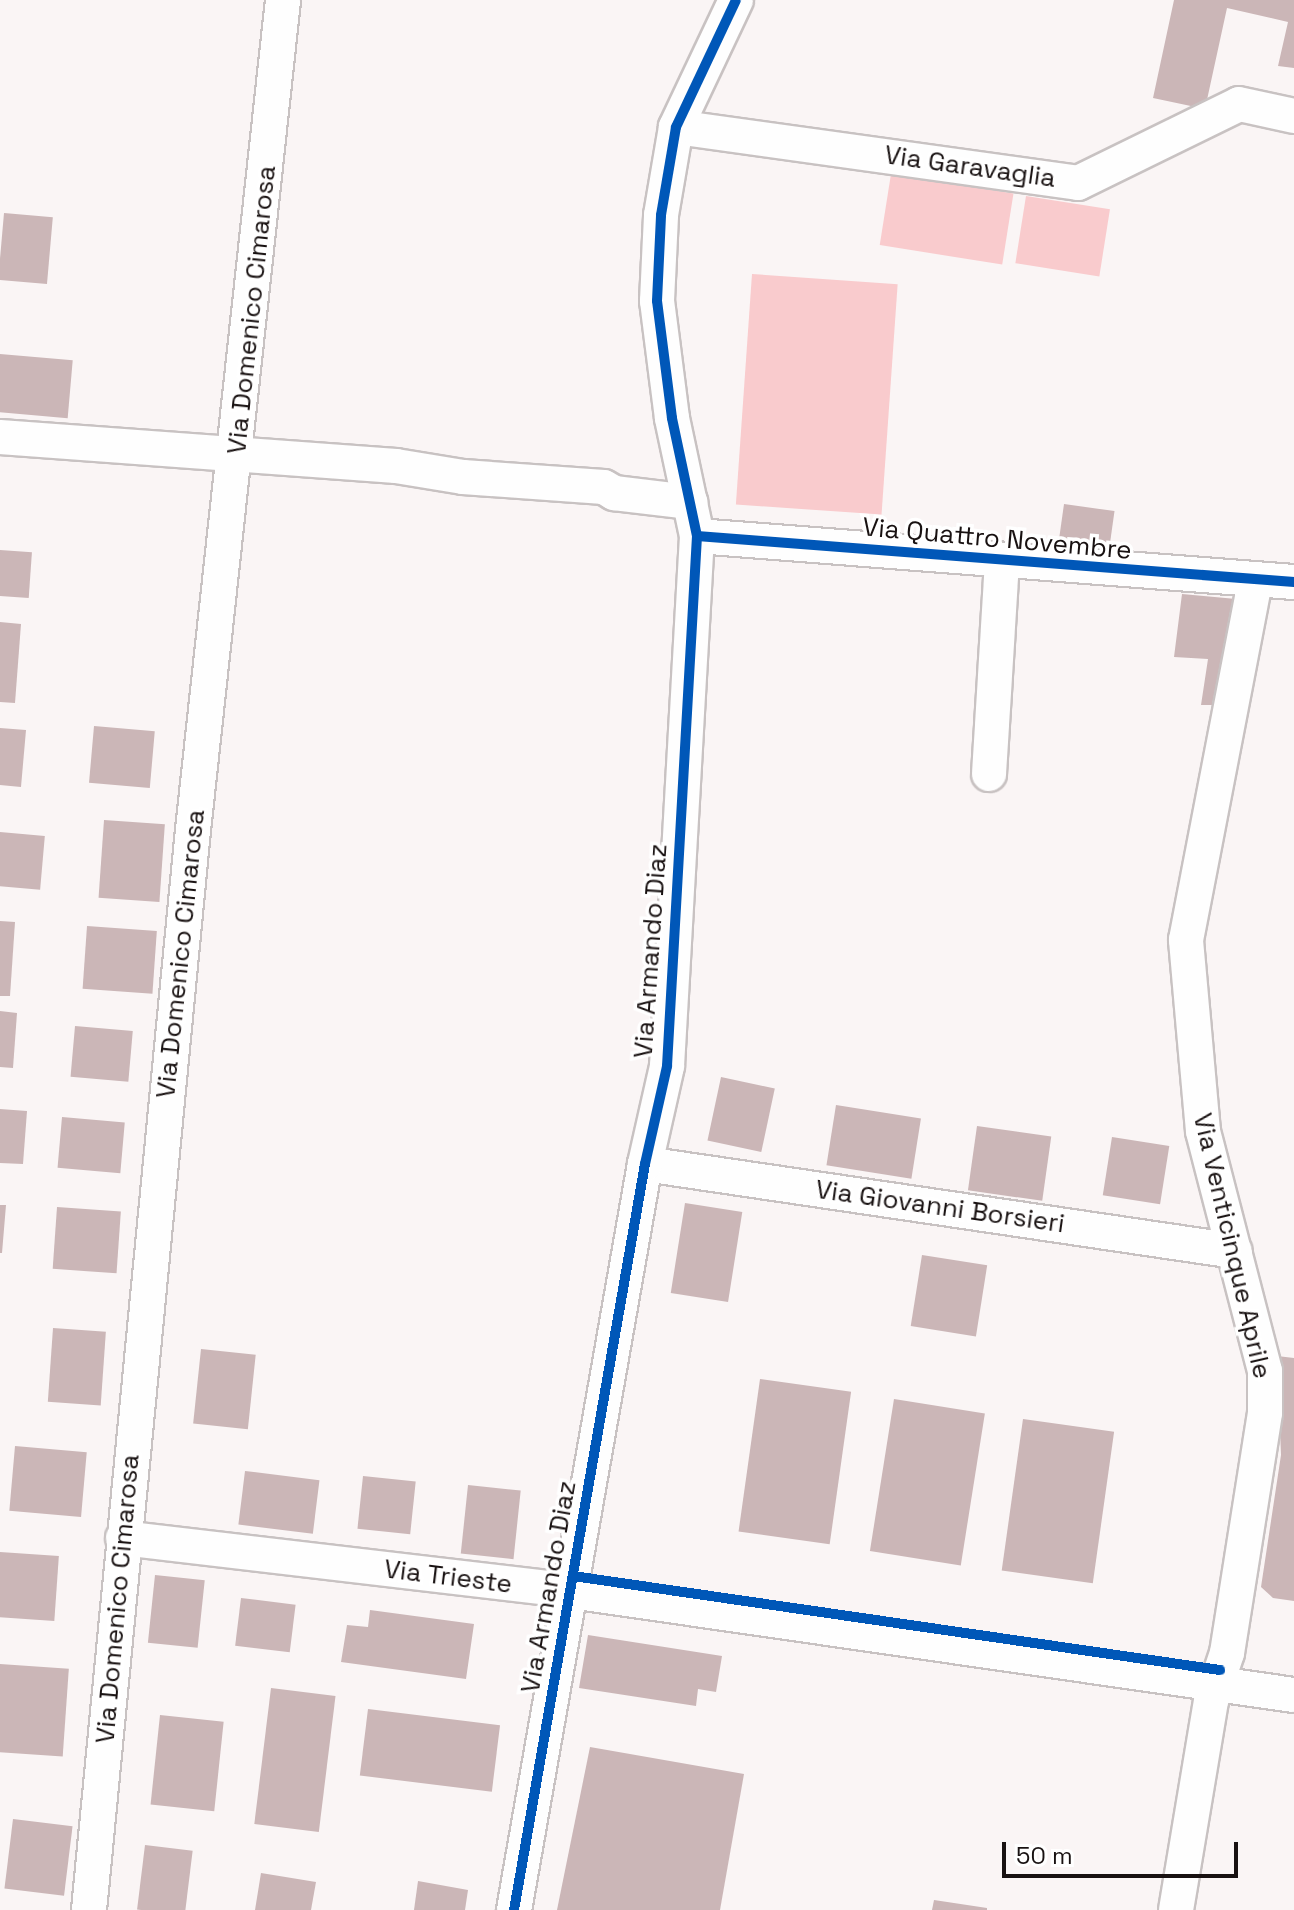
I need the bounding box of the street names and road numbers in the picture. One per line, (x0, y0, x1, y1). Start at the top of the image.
street label: Via Garavaglia (882, 140, 1058, 194)
street label: Via Domenico Cimarosa (221, 164, 283, 456)
street label: Via Quattro Novembre (861, 512, 1133, 566)
street label: Via Domenico Cimarosa (150, 808, 212, 1100)
street label: Via Armando Diaz (628, 843, 674, 1059)
street label: Via Venticinque Aprile (1186, 1110, 1278, 1382)
street label: Via Giovanni Borsieri (814, 1174, 1066, 1240)
street label: Via Domenico Cimarosa (90, 1453, 146, 1745)
street label: Via Armando Diaz (515, 1478, 583, 1696)
street label: Via Trieste (382, 1554, 514, 1600)

